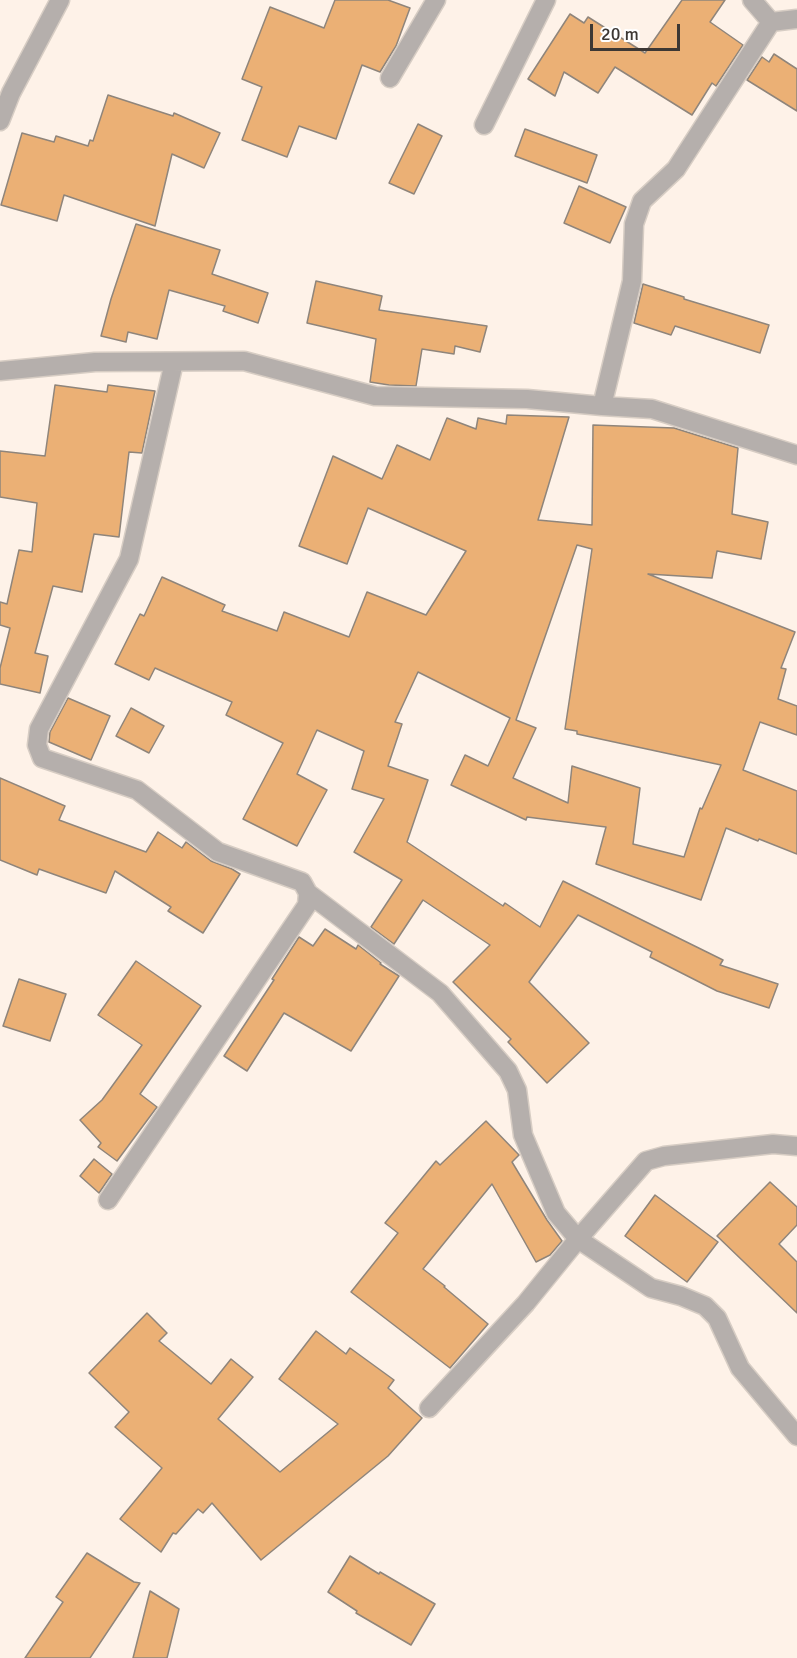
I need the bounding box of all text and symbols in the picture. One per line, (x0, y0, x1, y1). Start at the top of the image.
scale bar (593, 12, 683, 50)
text: 20 m (601, 23, 639, 45)

